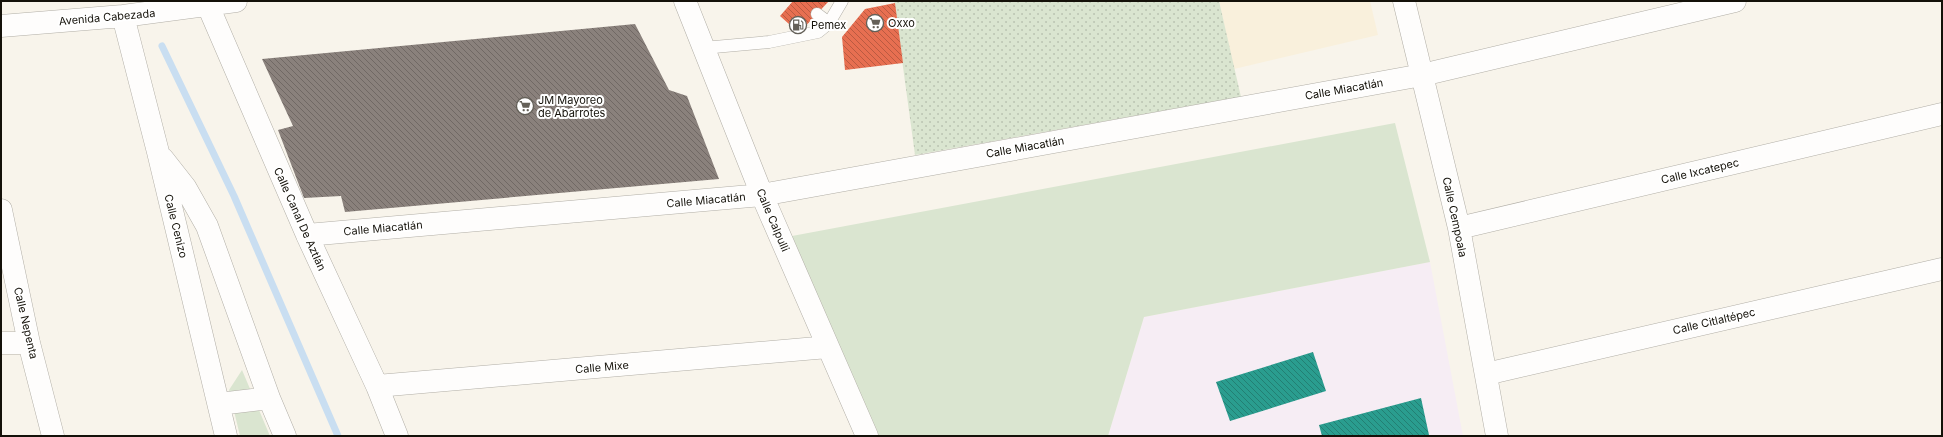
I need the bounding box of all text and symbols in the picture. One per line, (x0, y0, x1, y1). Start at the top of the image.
street label: Avenida Cabezada (58, 6, 156, 28)
supermarket icon: Oxxo (865, 13, 885, 33)
fuel station icon: Pemex (788, 15, 808, 35)
place label: Oxxo (888, 16, 915, 30)
place label: Pemex (811, 18, 846, 32)
street label: Calle Miacatlán (1304, 75, 1384, 103)
place label: JM Mayoreo de Abarrotes (538, 93, 606, 120)
supermarket icon: JM Mayoreo de Abarrotes (515, 96, 535, 116)
street label: Calle Miacatlán (985, 133, 1065, 161)
street label: Calle Ixcatepec (1660, 155, 1740, 187)
street label: Calle Canal De Aztlán (271, 165, 329, 273)
street label: Calle Cempoala (1440, 176, 1470, 258)
street label: Calle Calpulli (753, 186, 793, 254)
street label: Calle Miacatlán (666, 190, 746, 210)
street label: Calle Cenizo (161, 193, 191, 260)
street label: Calle Miacatlán (343, 218, 423, 238)
street label: Calle Nepenta (11, 286, 41, 360)
street label: Calle Citlaltépec (1671, 305, 1757, 337)
street label: Calle Mixe (575, 358, 629, 376)

